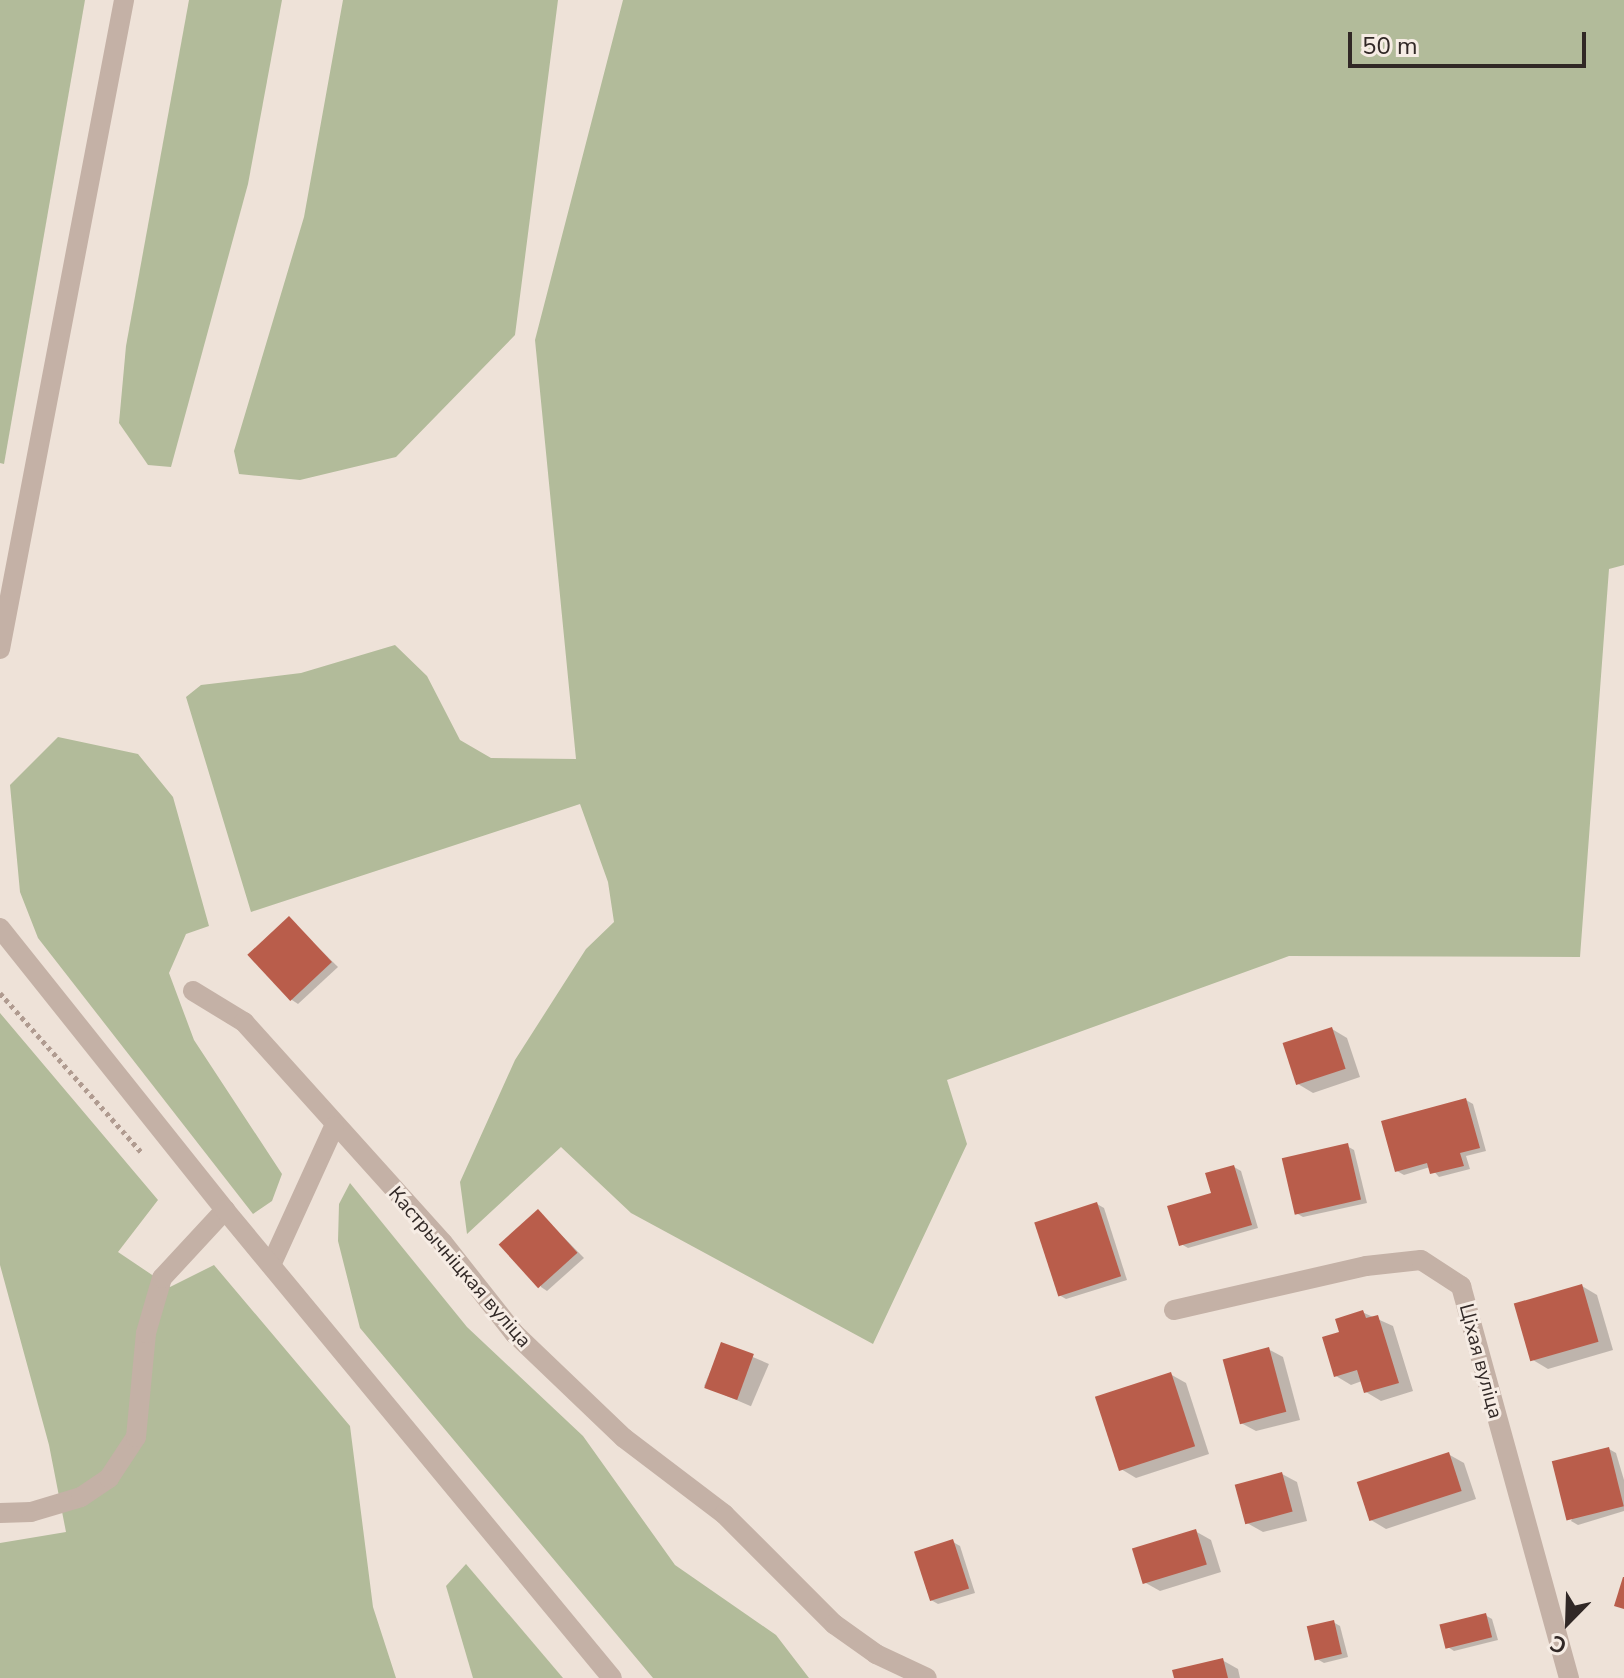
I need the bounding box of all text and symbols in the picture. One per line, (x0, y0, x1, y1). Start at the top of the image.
scale bar (1352, 16, 1590, 66)
text: 50 m (1362, 30, 1418, 62)
street label: Кастрычніцкая вуліца (384, 1182, 536, 1352)
street label: Ціхая вуліца (1454, 1301, 1508, 1421)
north arrow (1528, 1582, 1608, 1662)
text: С (1546, 1627, 1571, 1661)

